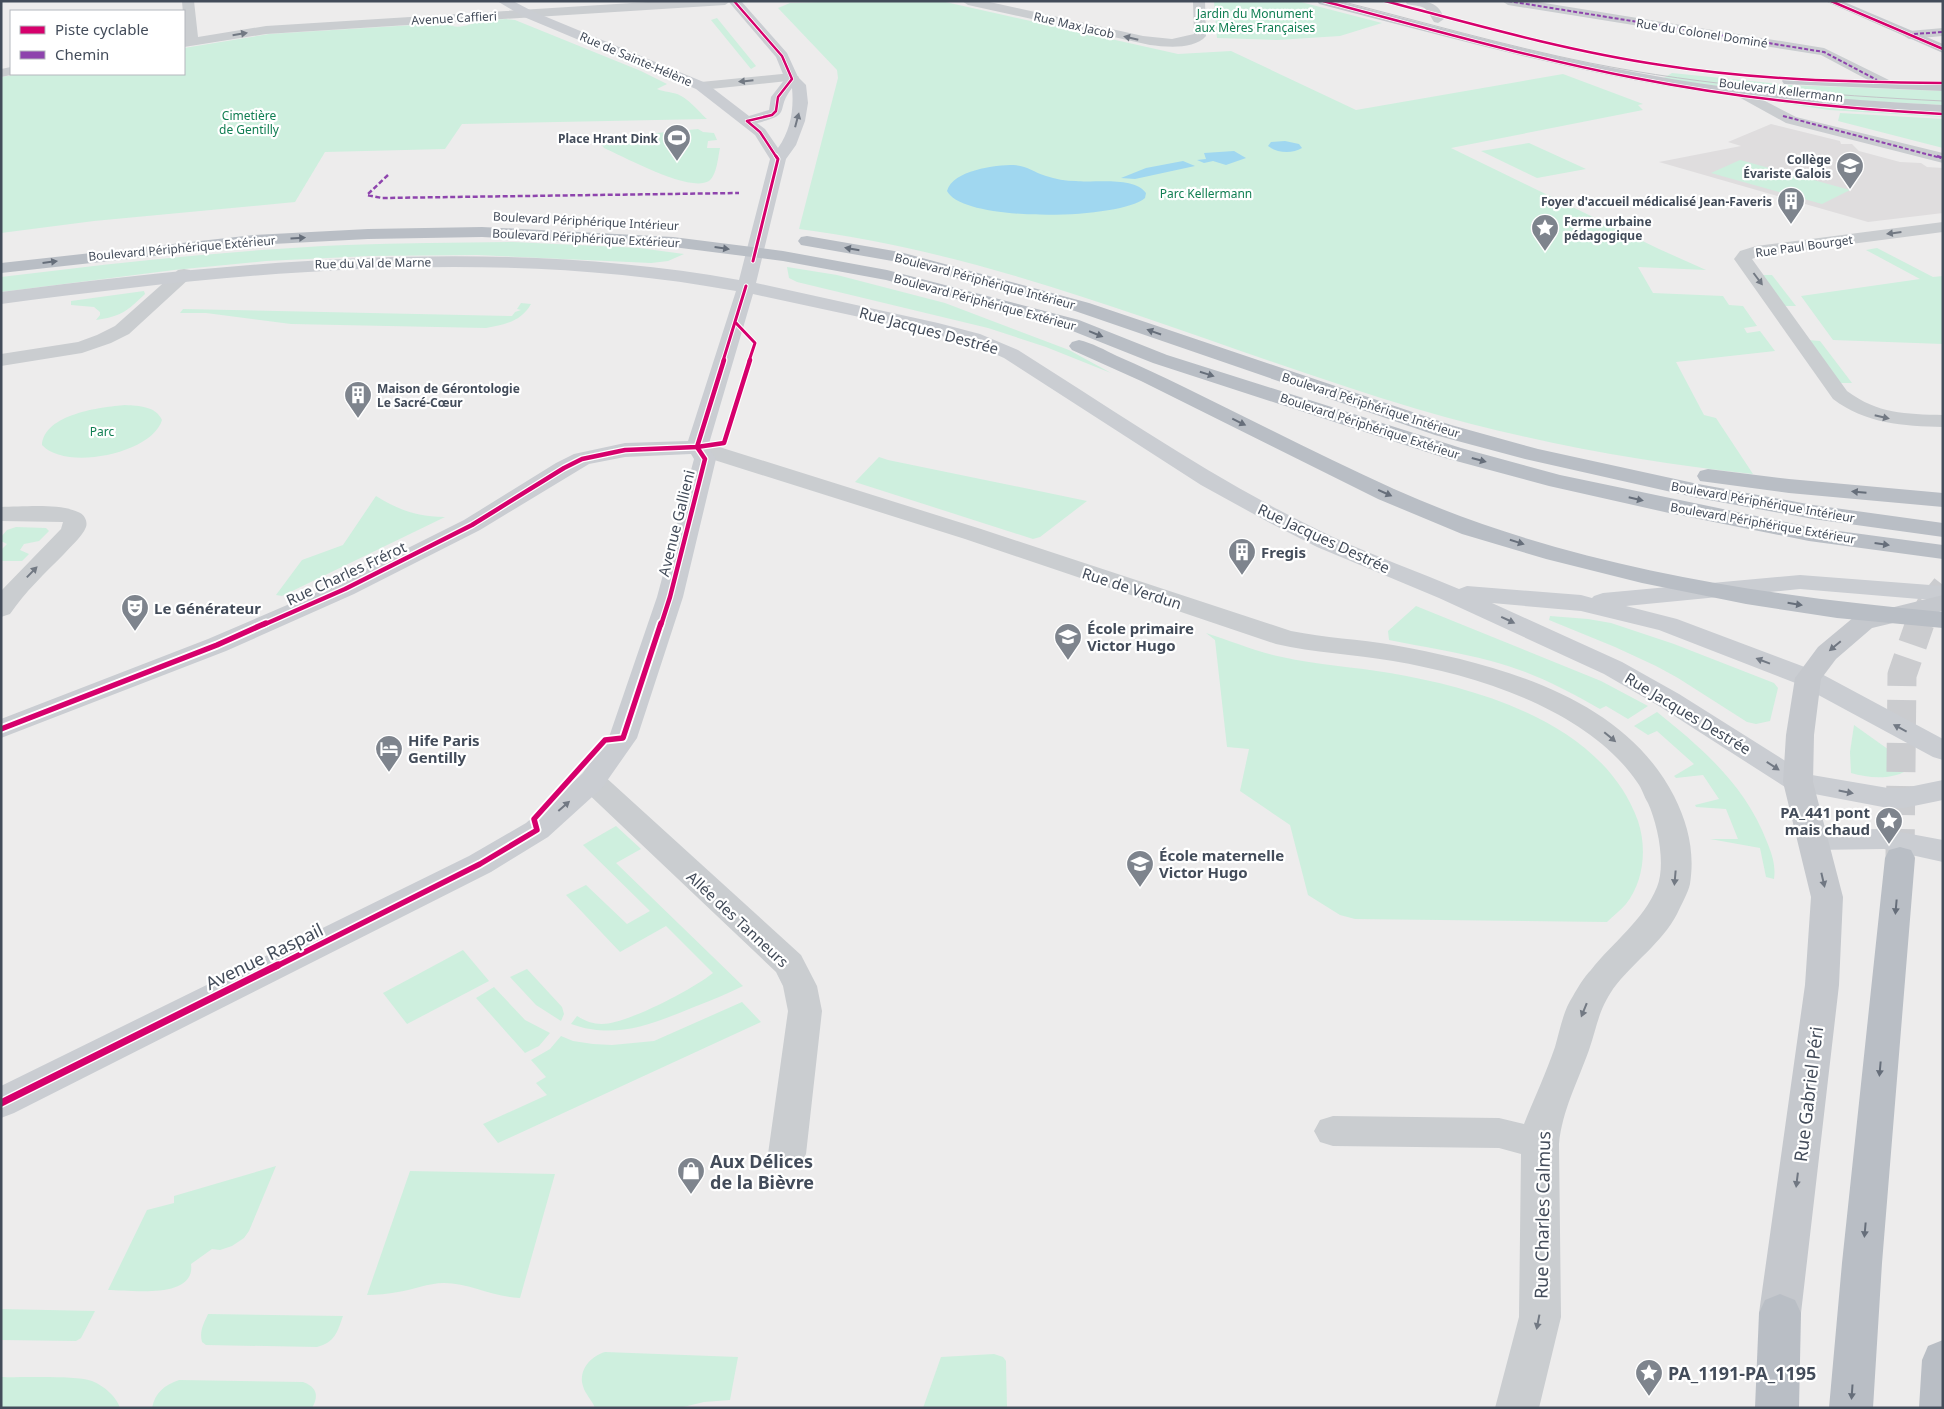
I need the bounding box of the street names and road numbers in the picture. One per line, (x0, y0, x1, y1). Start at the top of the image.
street label: Avenue Caffieri (411, 7, 497, 29)
street label: Rue Max Jacob (1032, 7, 1116, 43)
street label: Rue du Colonel Dominé (1635, 14, 1769, 52)
street label: Rue de Sainte-Hélène (577, 28, 695, 90)
street label: Boulevard Kellermann (1718, 74, 1844, 106)
street label: Boulevard Périphérique Intérieur (493, 208, 680, 234)
street label: Boulevard Périphérique Extérieur (492, 225, 680, 251)
street label: Boulevard Périphérique Extérieur (88, 231, 276, 265)
street label: Rue Paul Bourget (1754, 231, 1854, 261)
street label: Boulevard Périphérique Intérieur (893, 249, 1077, 313)
street label: Rue du Val de Marne (315, 253, 432, 273)
street label: Boulevard Périphérique Extérieur (892, 269, 1078, 335)
street label: Rue Jacques Destrée (857, 302, 1001, 358)
street label: Boulevard Périphérique Intérieur (1280, 368, 1462, 442)
street label: Boulevard Périphérique Extérieur (1278, 389, 1462, 463)
street label: Avenue Gallieni (653, 468, 699, 578)
street label: Boulevard Périphérique Intérieur (1670, 477, 1856, 527)
street label: Boulevard Périphérique Extérieur (1669, 498, 1857, 548)
street label: Rue Jacques Destrée (1255, 499, 1393, 577)
street label: Rue Charles Frérot (283, 536, 410, 610)
street label: Rue de Verdun (1080, 563, 1184, 613)
street label: Rue Jacques Destrée (1621, 667, 1755, 759)
street label: Allée des Tanneurs (683, 867, 793, 971)
street label: Avenue Raspail (201, 917, 327, 995)
street label: Rue Gabriel Péri (1788, 1025, 1828, 1163)
street label: Rue Charles Calmus (1529, 1131, 1555, 1299)

